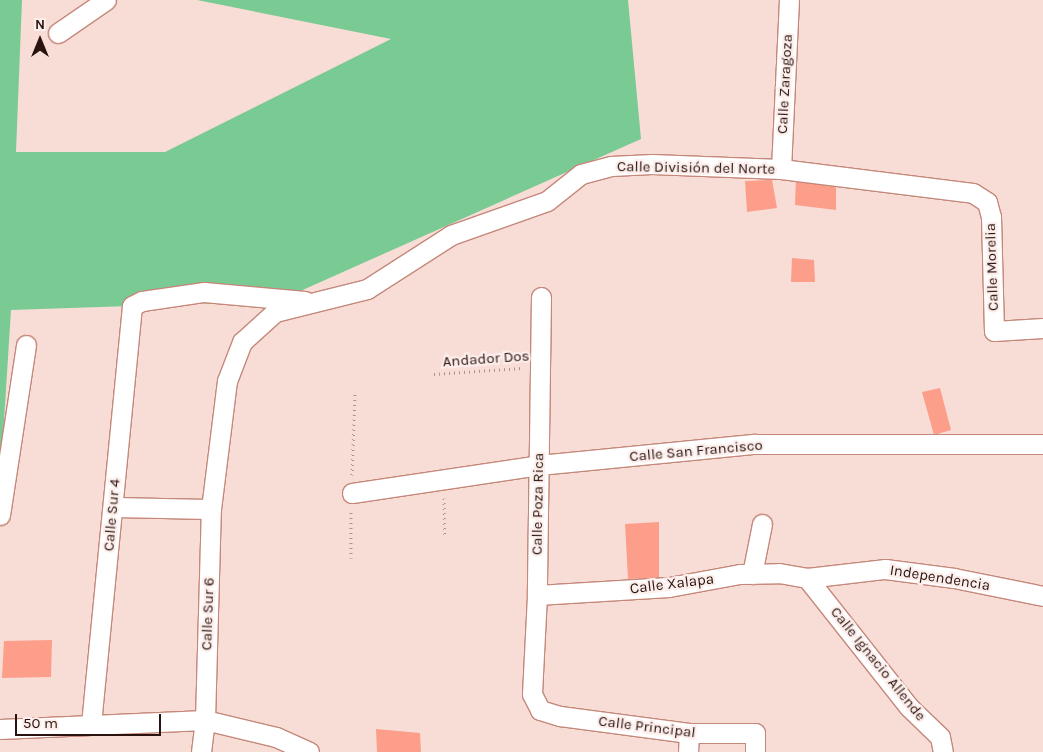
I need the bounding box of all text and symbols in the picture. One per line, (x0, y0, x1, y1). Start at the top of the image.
north arrow (15, 15, 65, 65)
text: N (35, 16, 45, 33)
street label: Calle Zaragoza (773, 34, 797, 134)
street label: Calle División del Norte (617, 158, 775, 178)
street label: Calle Morelia (981, 223, 1003, 311)
street label: Andador Dos (442, 347, 530, 371)
street label: Calle San Francisco (629, 436, 763, 466)
street label: Calle Poza Rica (528, 453, 548, 555)
street label: Calle Sur 4 (100, 478, 124, 552)
street label: Independencia (888, 561, 992, 595)
street label: Calle Xalapa (629, 570, 715, 598)
street label: Calle Sur 6 (198, 577, 218, 651)
street label: Calle Ignacio Allende (827, 603, 929, 725)
scale bar (18, 704, 164, 736)
street label: Calle Principal (597, 712, 697, 742)
text: 50 m (23, 714, 58, 732)

